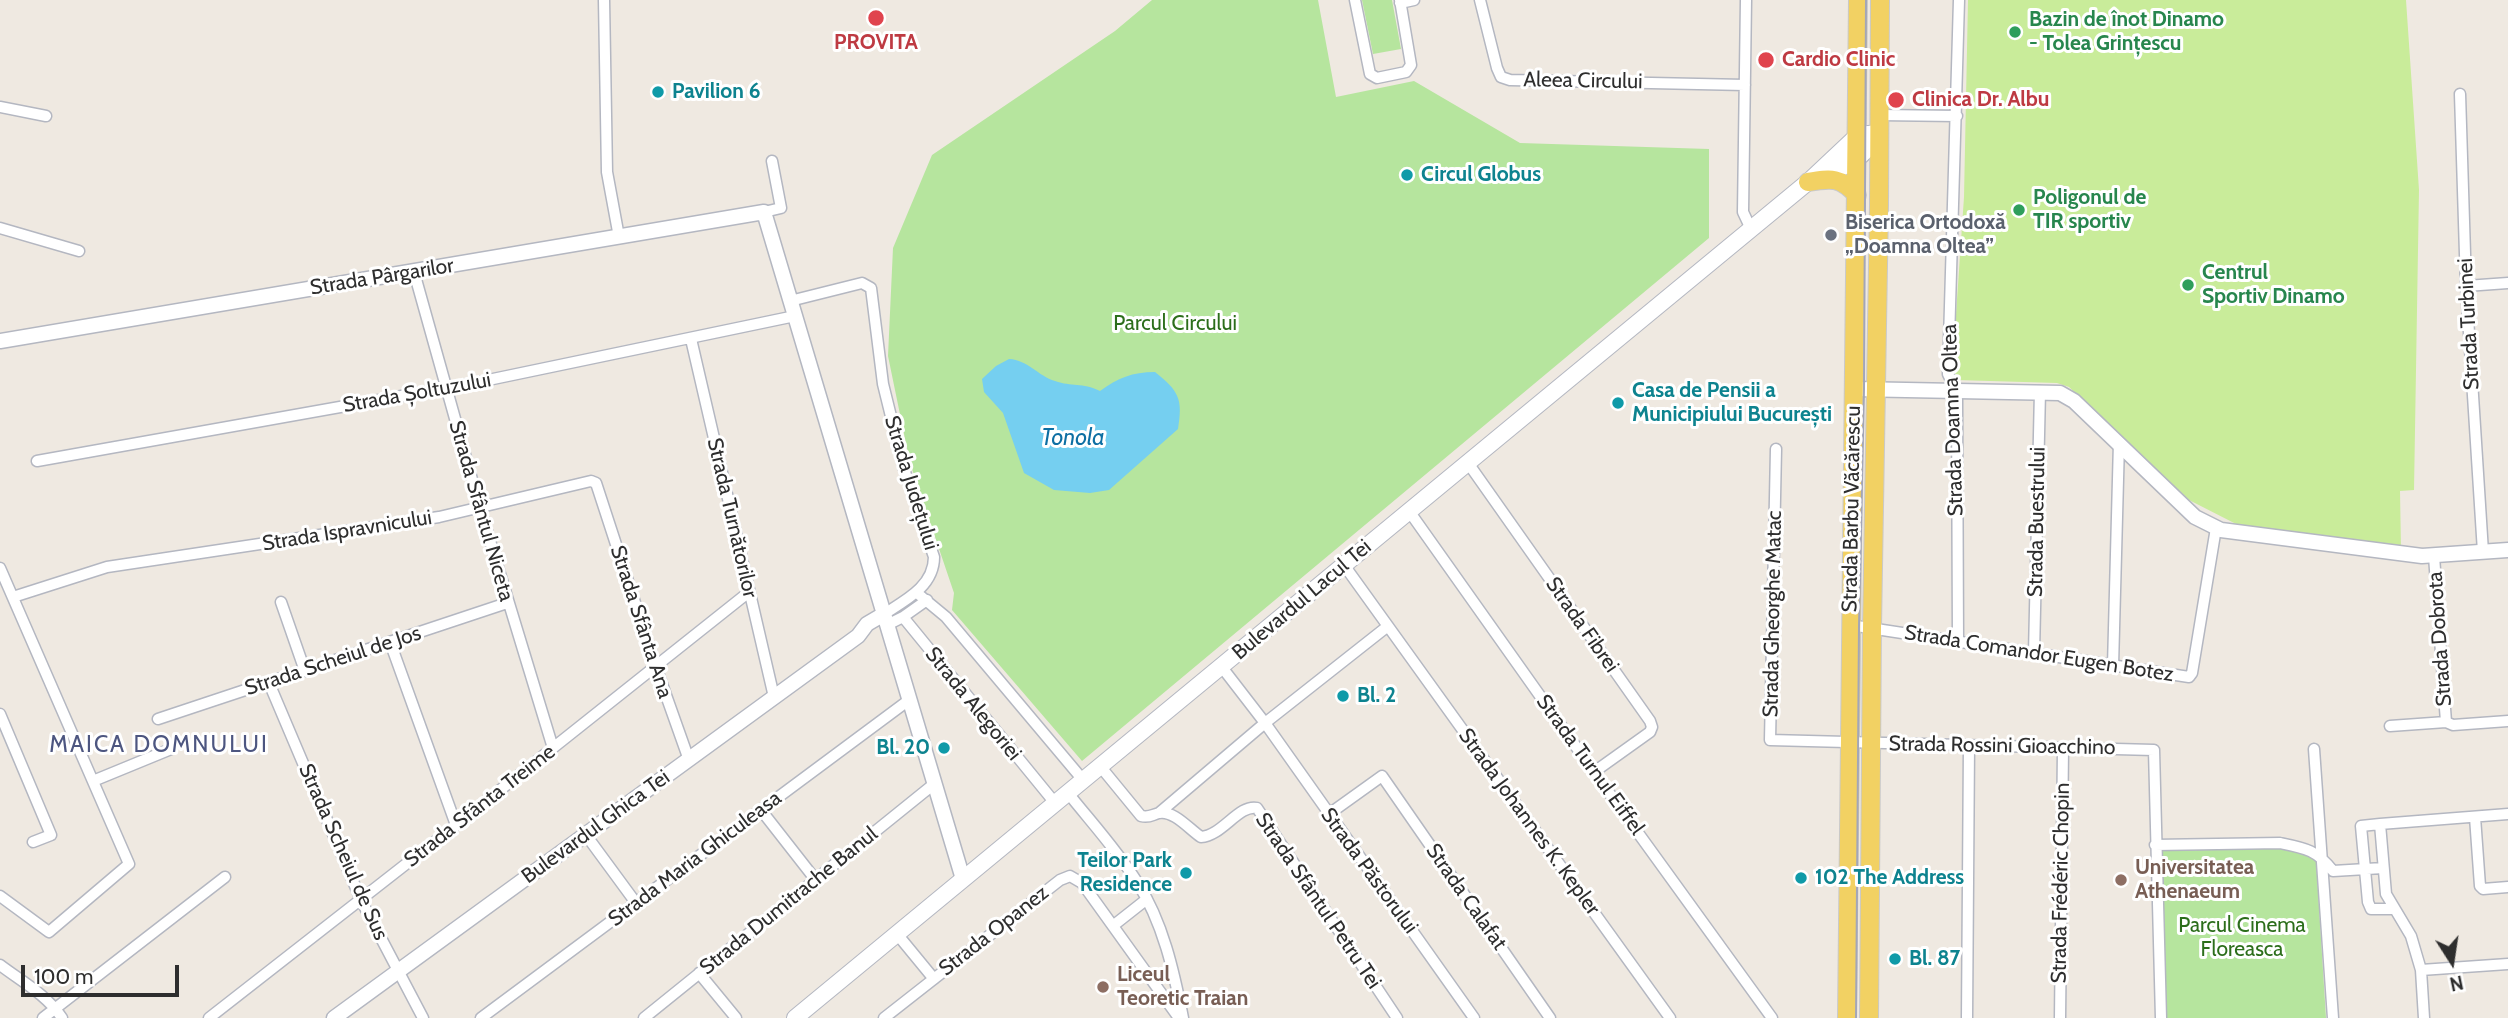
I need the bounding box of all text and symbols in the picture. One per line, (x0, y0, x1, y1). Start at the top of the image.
place label: Bazin de înot Dinamo - Tolea Grințescu (2029, 7, 2224, 57)
marker: PROVITA (866, 8, 886, 28)
marker: Bazin de înot Dinamo - Tolea Grințescu (2007, 24, 2023, 40)
place label: PROVITA (834, 30, 918, 56)
place label: Cardio Clinic (1782, 47, 1895, 73)
marker: Cardio Clinic (1756, 50, 1776, 70)
street label: Aleea Circului (1523, 67, 1643, 95)
place label: Pavilion 6 (672, 79, 760, 105)
marker: Pavilion 6 (650, 84, 666, 100)
place label: Clinica Dr. Albu (1912, 87, 2049, 113)
marker: Clinica Dr. Albu (1886, 90, 1906, 110)
place label: Circul Globus (1421, 162, 1541, 188)
marker: Circul Globus (1399, 167, 1415, 183)
place label: Poligonul de TIR sportiv (2033, 185, 2146, 235)
marker: Poligonul de TIR sportiv (2011, 202, 2027, 218)
place label: Biserica Ortodoxă „Doamna Oltea” (1845, 210, 2006, 260)
marker: Biserica Ortodoxă „Doamna Oltea” (1823, 227, 1839, 243)
street label: Strada Pârgarilor (308, 253, 456, 301)
street label: Strada Turbinei (2453, 257, 2485, 391)
place label: Centrul Sportiv Dinamo (2202, 260, 2345, 310)
marker: Centrul Sportiv Dinamo (2180, 277, 2196, 293)
park label: Parcul Circului (1113, 311, 1237, 337)
street label: Strada Doamna Oltea (1937, 323, 1969, 517)
street label: Strada Șoltuzului (341, 368, 493, 418)
place label: Casa de Pensii a Municipiului București (1632, 378, 1832, 428)
marker: Casa de Pensii a Municipiului București (1610, 395, 1626, 411)
street label: Strada Barbu Văcărescu (1838, 405, 1866, 613)
street label: Strada Județului (879, 413, 943, 553)
street label: Strada Sfântul Niceta (443, 418, 519, 604)
water label: Tonola (1041, 424, 1105, 452)
street label: Strada Turnătorilor (701, 436, 763, 600)
street label: Strada Buestrului (2023, 447, 2051, 597)
street label: Strada Ispravnicului (260, 505, 434, 557)
street label: Strada Gheorghe Matac (1759, 510, 1787, 718)
street label: Bulevardul Lacul Tei (1227, 535, 1377, 665)
street label: Strada Sfânta Ana (604, 542, 678, 702)
street label: Strada Dobrota (2423, 571, 2457, 707)
street label: Strada Fibrei (1540, 572, 1624, 678)
street label: Strada Comandor Eugen Botez (1902, 620, 2176, 688)
street label: Strada Scheiul de Jos (242, 621, 424, 701)
street label: Strada Alegoriei (920, 642, 1026, 766)
place label: Bl. 2 (1357, 683, 1396, 709)
marker: Bl. 2 (1335, 688, 1351, 704)
street label: Strada Turnul Eiffel (1531, 690, 1649, 840)
street label: Strada Johannes K. Kepler (1453, 724, 1605, 920)
district label: MAICA DOMNULUI (51, 731, 267, 759)
street label: Strada Rossini Gioacchino (1888, 731, 2116, 761)
place label: Bl. 20 (876, 735, 930, 761)
street label: Strada Sfânta Treime (400, 739, 560, 873)
marker: Bl. 20 (936, 740, 952, 756)
street label: Strada Scheiul de Sus (293, 760, 393, 944)
street label: Bulevardul Ghica Tei (517, 765, 675, 889)
street label: Strada Frédéric Chopin (2047, 782, 2075, 984)
street label: Strada Maria Ghiculeasa (604, 786, 786, 932)
street label: Strada Păstorului (1315, 803, 1423, 939)
street label: Strada Sfântul Petru Tei (1250, 808, 1386, 994)
street label: Strada Dumitrache Banul (695, 822, 883, 980)
street label: Strada Calafat (1420, 839, 1512, 955)
place label: Teilor Park Residence (1077, 848, 1172, 898)
place label: Universitatea Athenaeum (2135, 855, 2254, 905)
marker: Teilor Park Residence (1178, 865, 1194, 881)
place label: 102 The Address (1815, 865, 1964, 891)
marker: 102 The Address (1793, 870, 1809, 886)
marker: Universitatea Athenaeum (2113, 872, 2129, 888)
street label: Strada Opanez (934, 880, 1054, 982)
park label: Parcul Cinema Floreasca (2178, 913, 2306, 963)
north arrow (2417, 927, 2487, 997)
place label: Bl. 87 (1909, 946, 1960, 972)
scale bar (24, 951, 182, 995)
marker: Bl. 87 (1887, 951, 1903, 967)
place label: Liceul Teoretic Traian (1117, 962, 1248, 1012)
text: 100 m (34, 964, 93, 989)
text: N (2448, 970, 2465, 996)
marker: Liceul Teoretic Traian (1095, 979, 1111, 995)

